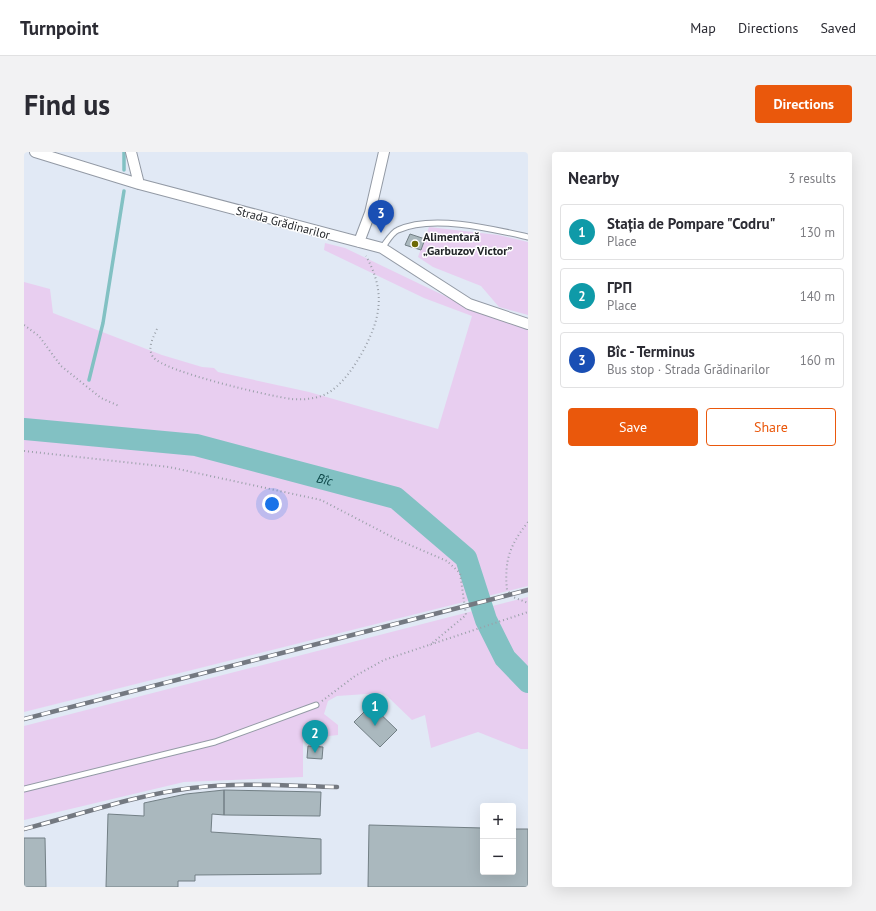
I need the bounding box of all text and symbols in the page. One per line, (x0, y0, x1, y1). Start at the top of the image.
text: Turnpoint (20, 16, 99, 40)
text: Map (690, 19, 716, 37)
text: Directions (738, 19, 798, 37)
text: Saved (820, 19, 856, 37)
button: Directions (755, 85, 852, 123)
text: Find us (24, 86, 110, 123)
text: Nearby (568, 167, 619, 189)
text: 3 results (788, 170, 836, 187)
pin: 3 (368, 200, 394, 233)
street label: Strada Grădinarilor (234, 203, 332, 242)
text: Stația de Pompare "Codru" (607, 214, 776, 233)
text: 1 (578, 224, 586, 241)
text: 130 m (800, 224, 835, 241)
place label: Alimentară „Garbuzov Victor” (423, 229, 512, 258)
text: Place (607, 233, 637, 250)
marker: Alimentară „Garbuzov Victor” (410, 239, 420, 249)
text: ГРП (607, 278, 632, 297)
text: 2 (578, 288, 586, 305)
text: 140 m (800, 288, 835, 305)
text: Place (607, 297, 637, 314)
text: Bîc - Terminus (607, 342, 695, 361)
text: 3 (578, 352, 586, 369)
text: 160 m (800, 352, 835, 369)
text: Bus stop · Strada Grădinarilor (607, 361, 770, 378)
button: Save (568, 408, 698, 446)
button: Share (706, 408, 836, 446)
water label: Bîc (315, 469, 335, 490)
your location (262, 494, 282, 514)
pin: 1 (362, 693, 388, 726)
pin: 2 (302, 720, 328, 753)
map controls (480, 803, 516, 875)
button: + (480, 803, 516, 839)
button: − (480, 839, 516, 875)

